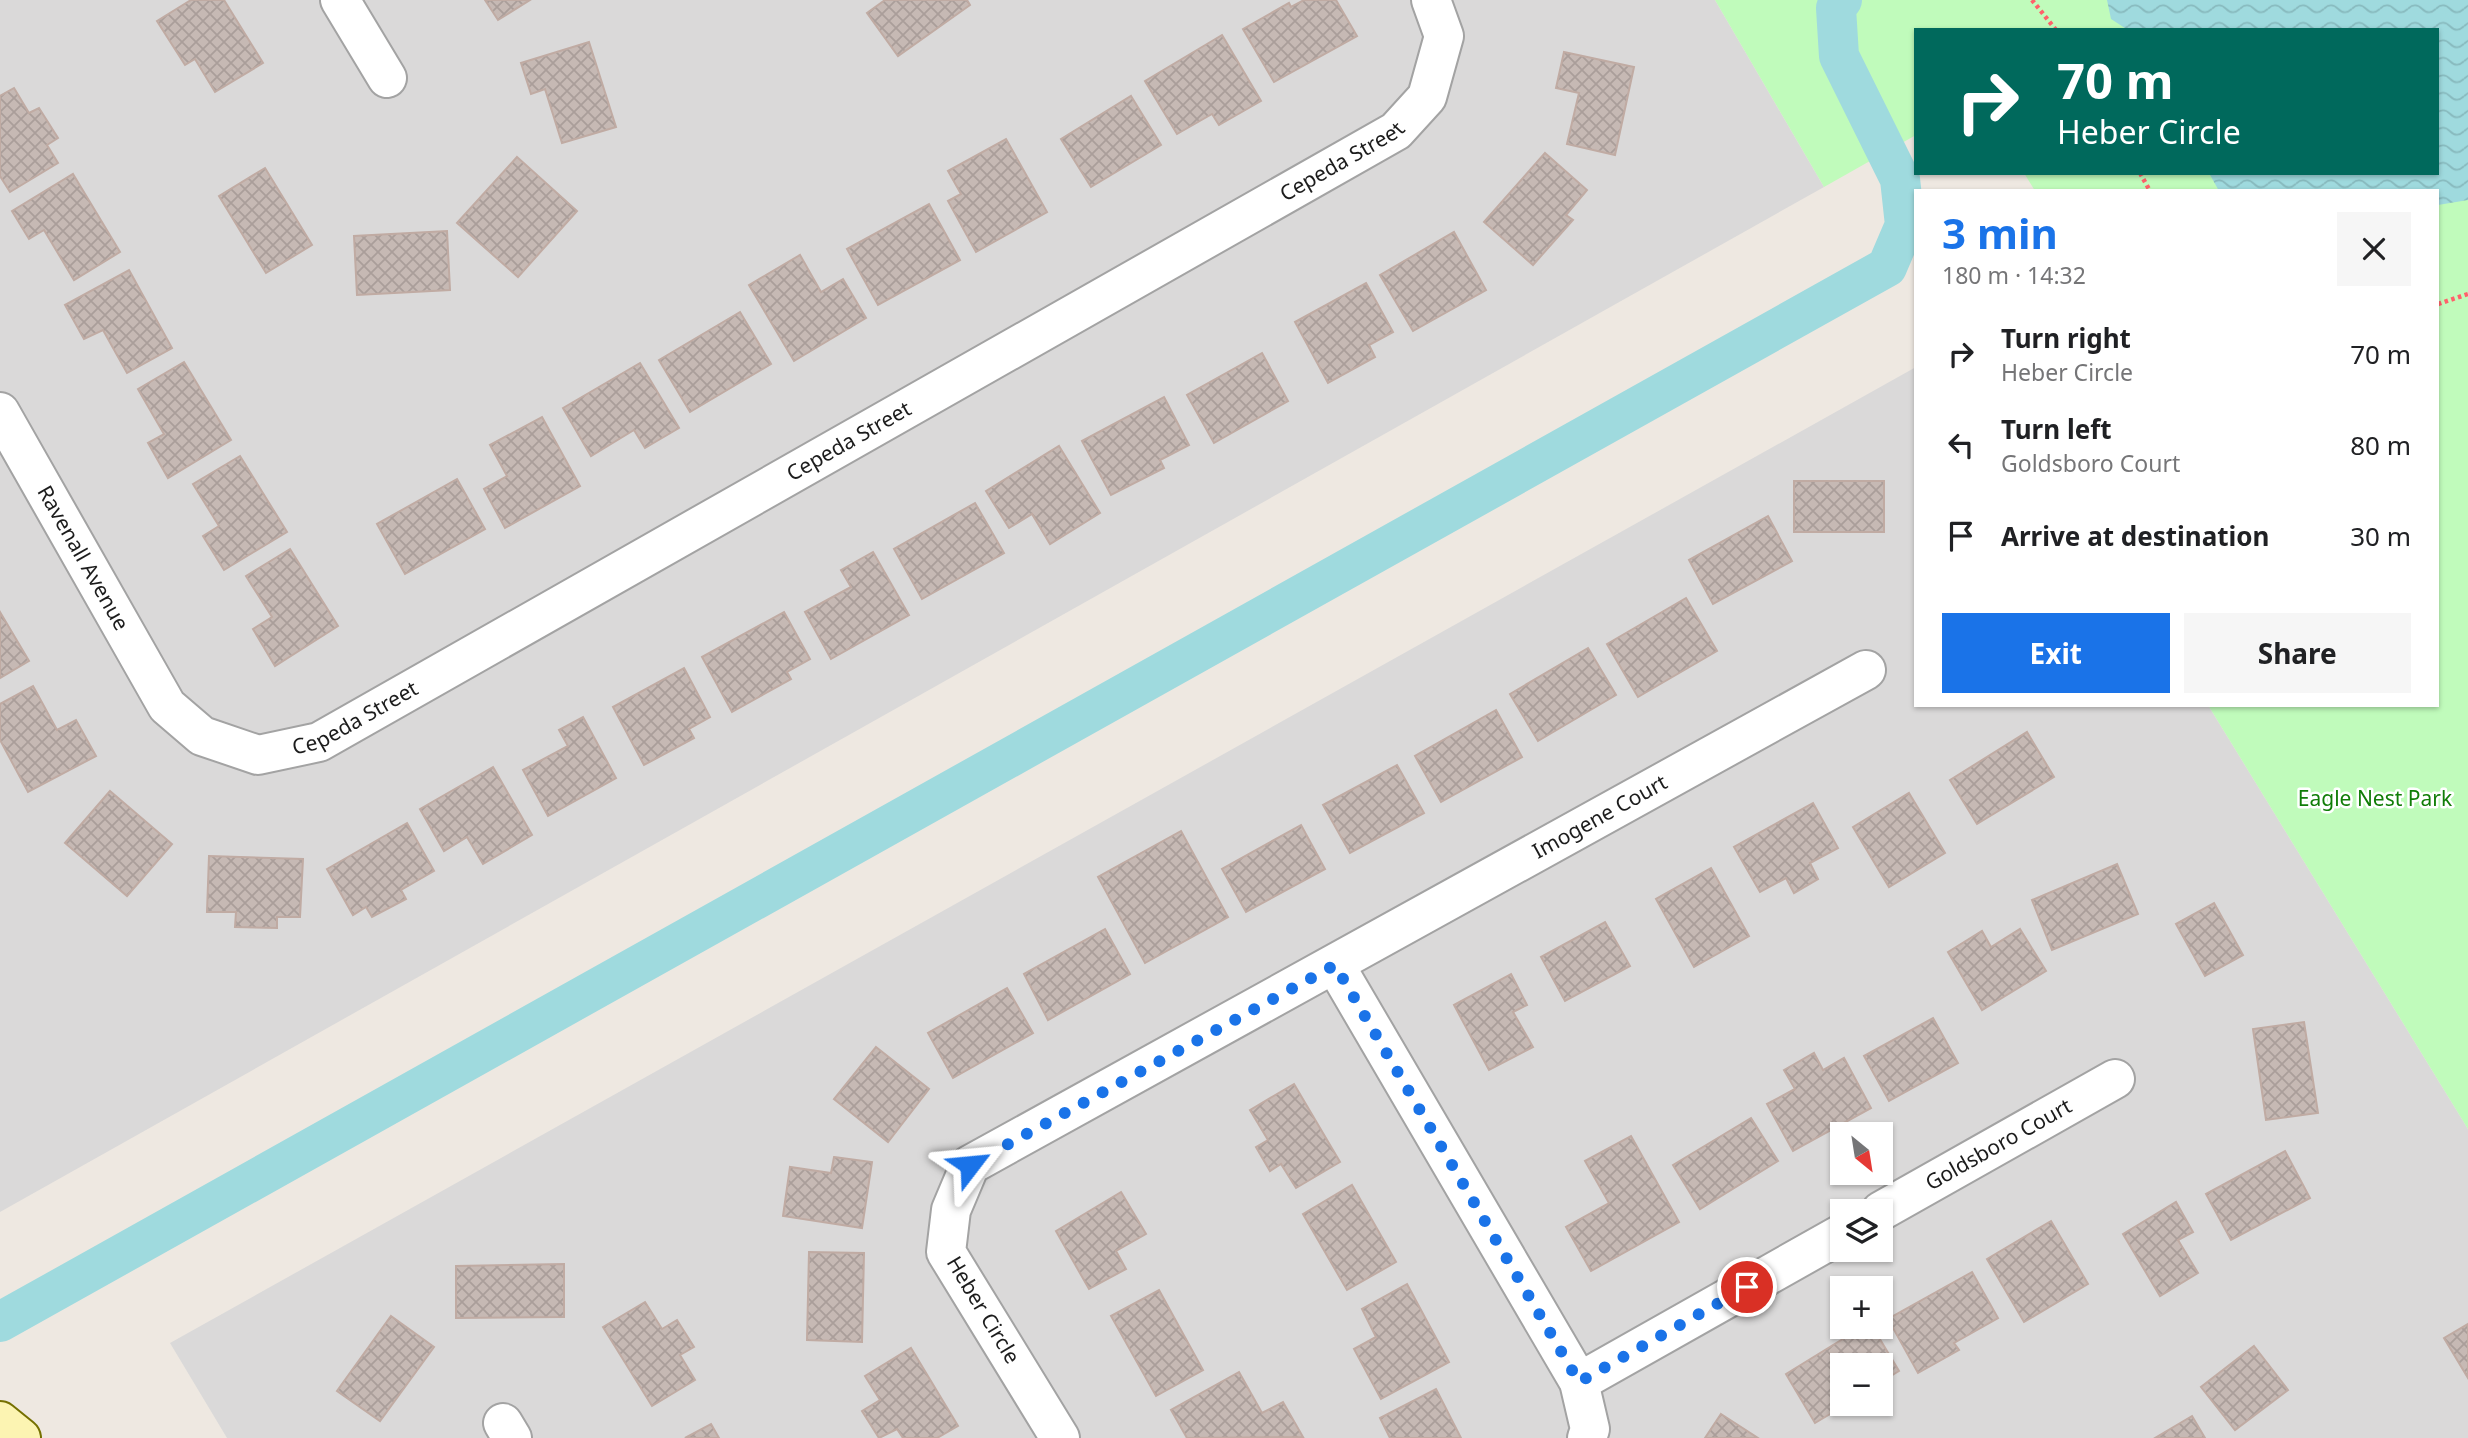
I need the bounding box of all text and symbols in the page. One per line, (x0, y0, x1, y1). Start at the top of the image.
text: 70 m (2057, 47, 2174, 113)
icon: right (1942, 56, 2033, 147)
text: Heber Circle (2057, 110, 2241, 153)
street label: Cepeda Street (1274, 115, 1411, 207)
text: 3 min (1942, 204, 2058, 261)
button: close (2337, 212, 2411, 286)
text: 180 m · 14:32 (1942, 259, 2086, 291)
text: Turn right (2001, 320, 2131, 356)
icon: right (1942, 335, 1980, 373)
text: 70 m (2350, 336, 2411, 372)
text: Heber Circle (2001, 356, 2133, 388)
street label: Cepeda Street (781, 394, 916, 487)
text: Turn left (2001, 411, 2112, 447)
icon: left (1942, 426, 1980, 464)
text: 80 m (2350, 427, 2411, 463)
text: Goldsboro Court (2001, 447, 2180, 479)
street label: Ravenall Avenue (32, 480, 136, 635)
icon: arrive (1942, 517, 1980, 555)
text: Arrive at destination (2001, 518, 2270, 554)
text: 30 m (2350, 518, 2411, 554)
button: Exit (1942, 613, 2170, 693)
button: Share (2184, 613, 2411, 693)
street label: Cepeda Street (289, 674, 423, 760)
street label: Imogene Court (1527, 767, 1672, 865)
park label: Eagle Nest Park (2298, 784, 2453, 812)
street label: Goldsboro Court (1920, 1091, 2077, 1196)
north arrow (1830, 1122, 1894, 1185)
map controls (1830, 1122, 1893, 1416)
position arrow (933, 1128, 1007, 1202)
button: layers (1830, 1199, 1893, 1262)
street label: Heber Circle (941, 1251, 1027, 1368)
pin (1717, 1257, 1777, 1317)
icon: arrive (1728, 1268, 1766, 1306)
button: + (1830, 1276, 1893, 1339)
button: − (1830, 1353, 1893, 1416)

